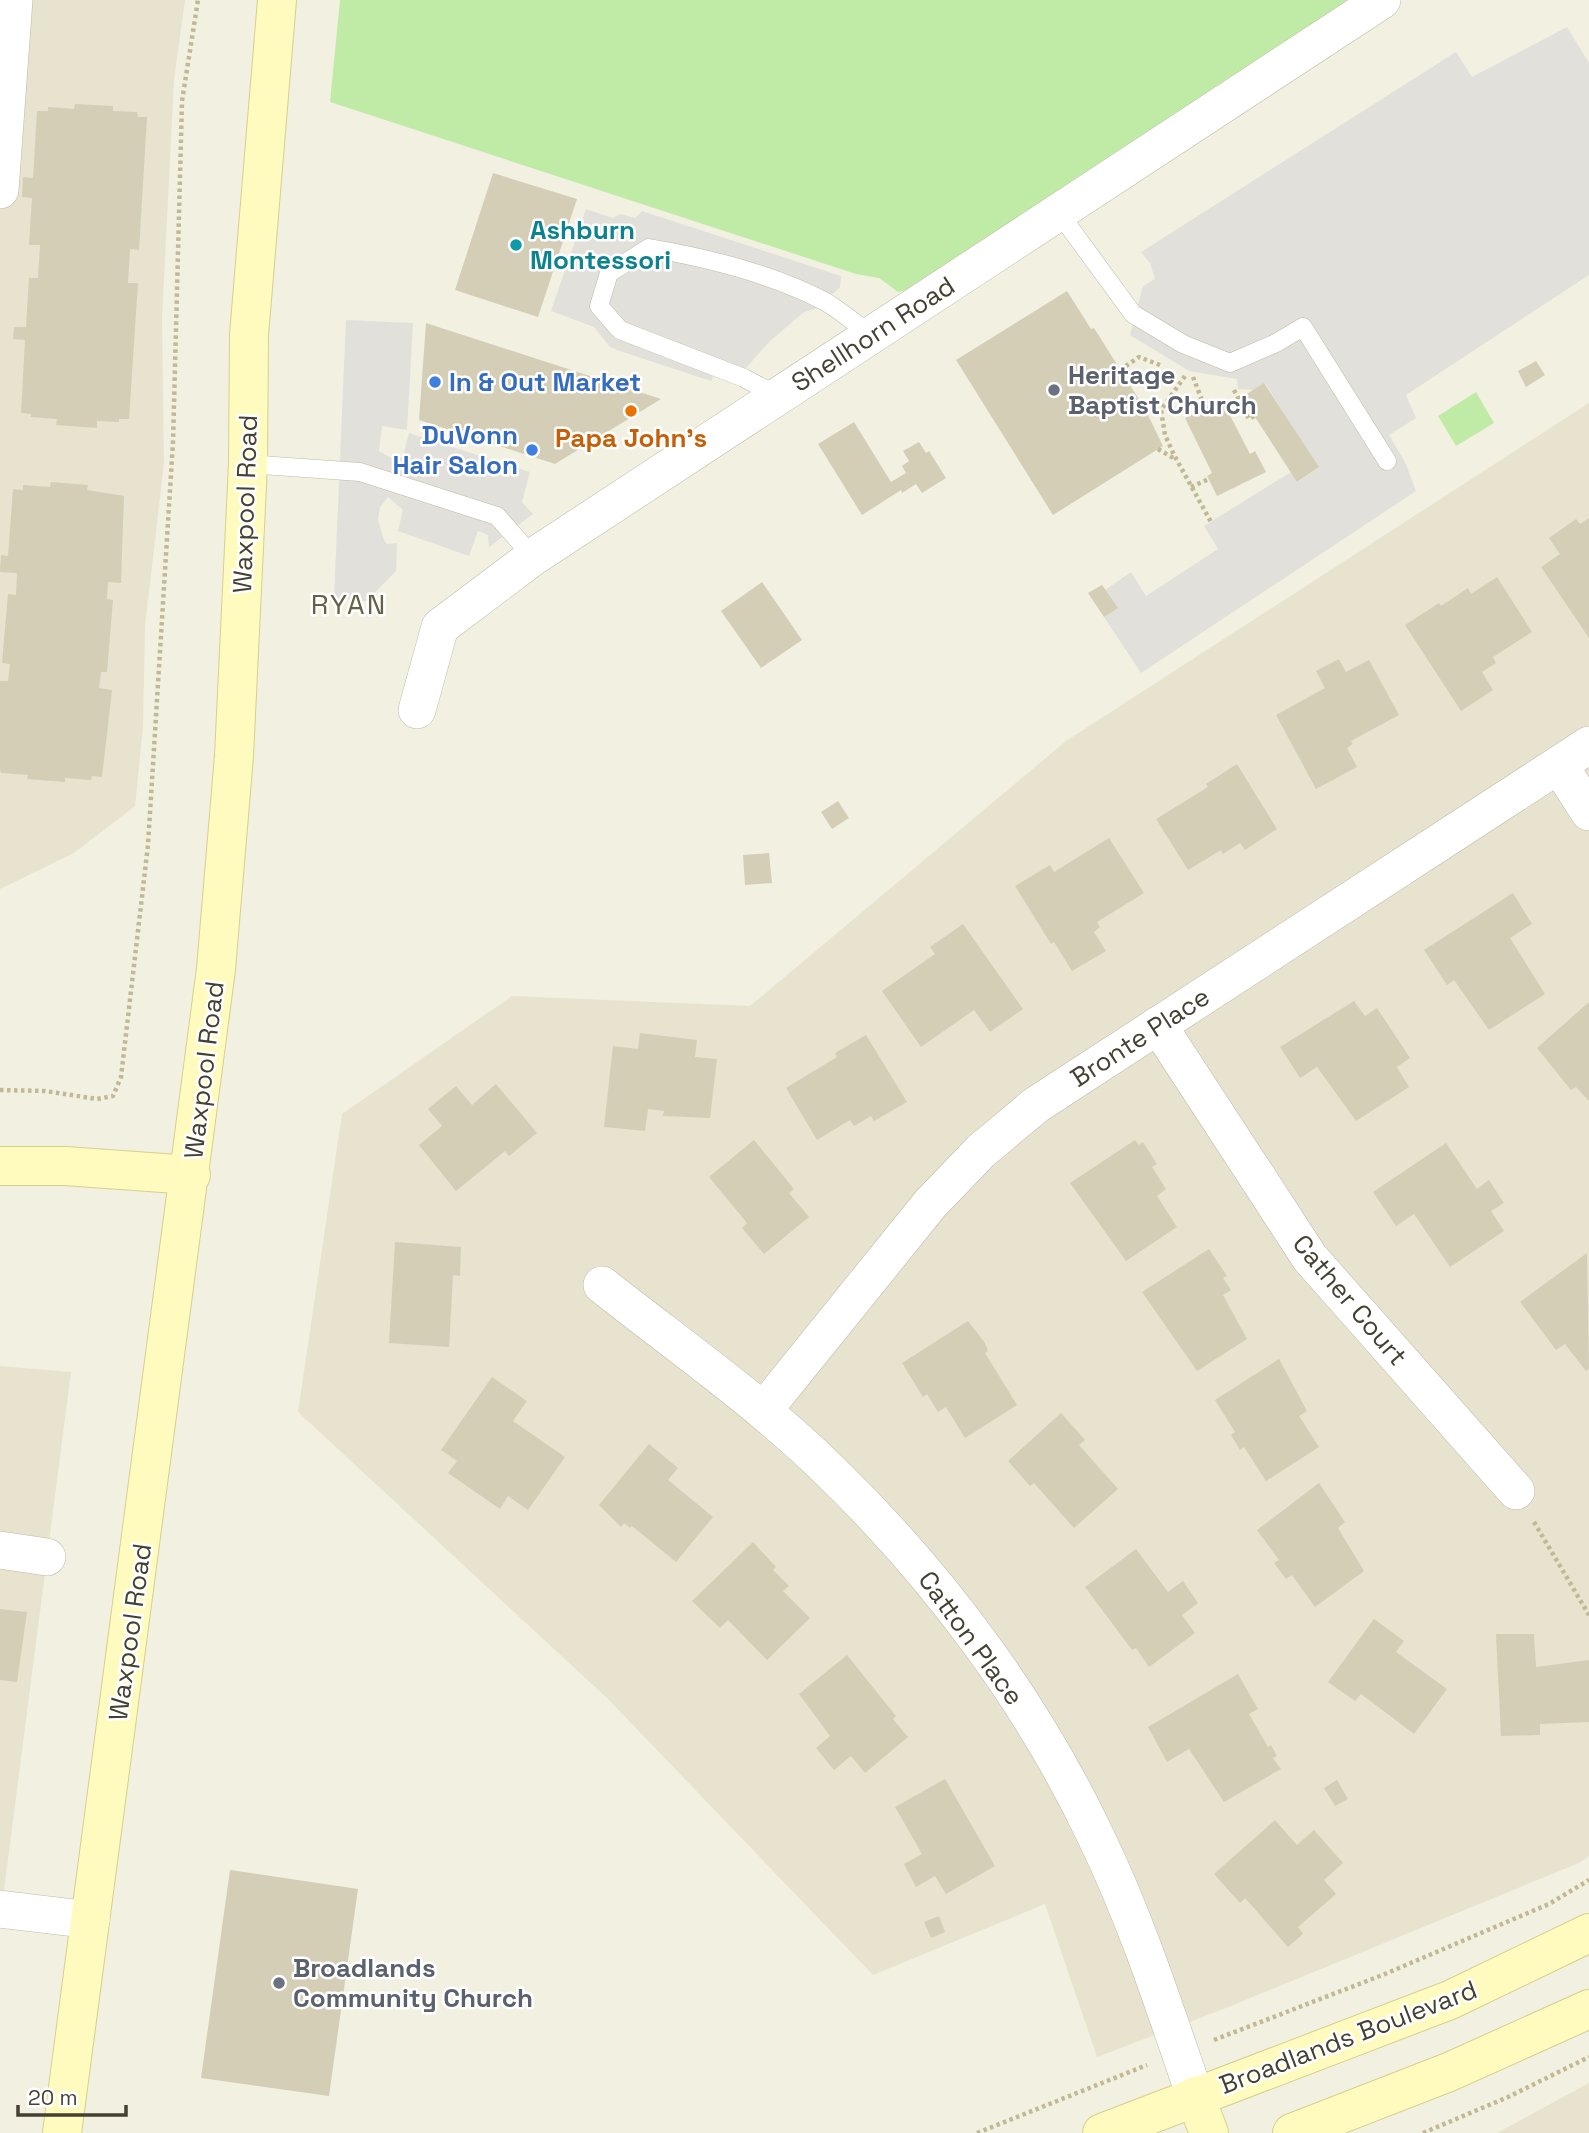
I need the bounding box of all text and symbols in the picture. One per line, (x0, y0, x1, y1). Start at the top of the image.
place label: Ashburn Montessori (530, 213, 671, 277)
marker: Ashburn Montessori (508, 237, 524, 253)
street label: Shellhorn Road (785, 268, 961, 400)
place label: Heritage Baptist Church (1068, 358, 1257, 422)
place label: In & Out Market (449, 365, 641, 399)
marker: In & Out Market (427, 374, 443, 390)
marker: Heritage Baptist Church (1046, 382, 1062, 398)
marker: Papa John's (623, 403, 639, 419)
street label: Waxpool Road (225, 414, 265, 594)
place label: DuVonn Hair Salon (392, 418, 518, 482)
place label: Papa John's (555, 421, 707, 455)
marker: DuVonn Hair Salon (524, 442, 540, 458)
district label: RYAN (311, 586, 387, 622)
street label: Waxpool Road (176, 979, 232, 1161)
street label: Bronte Place (1064, 979, 1216, 1095)
street label: Cather Court (1285, 1227, 1415, 1373)
street label: Waxpool Road (101, 1541, 159, 1723)
street label: Catton Place (911, 1564, 1031, 1712)
place label: Broadlands Community Church (293, 1951, 533, 2015)
street label: Broadlands Boulevard (1214, 1972, 1482, 2102)
marker: Broadlands Community Church (271, 1975, 287, 1991)
scale bar (18, 2074, 126, 2118)
text: 20 m (28, 2084, 78, 2111)

